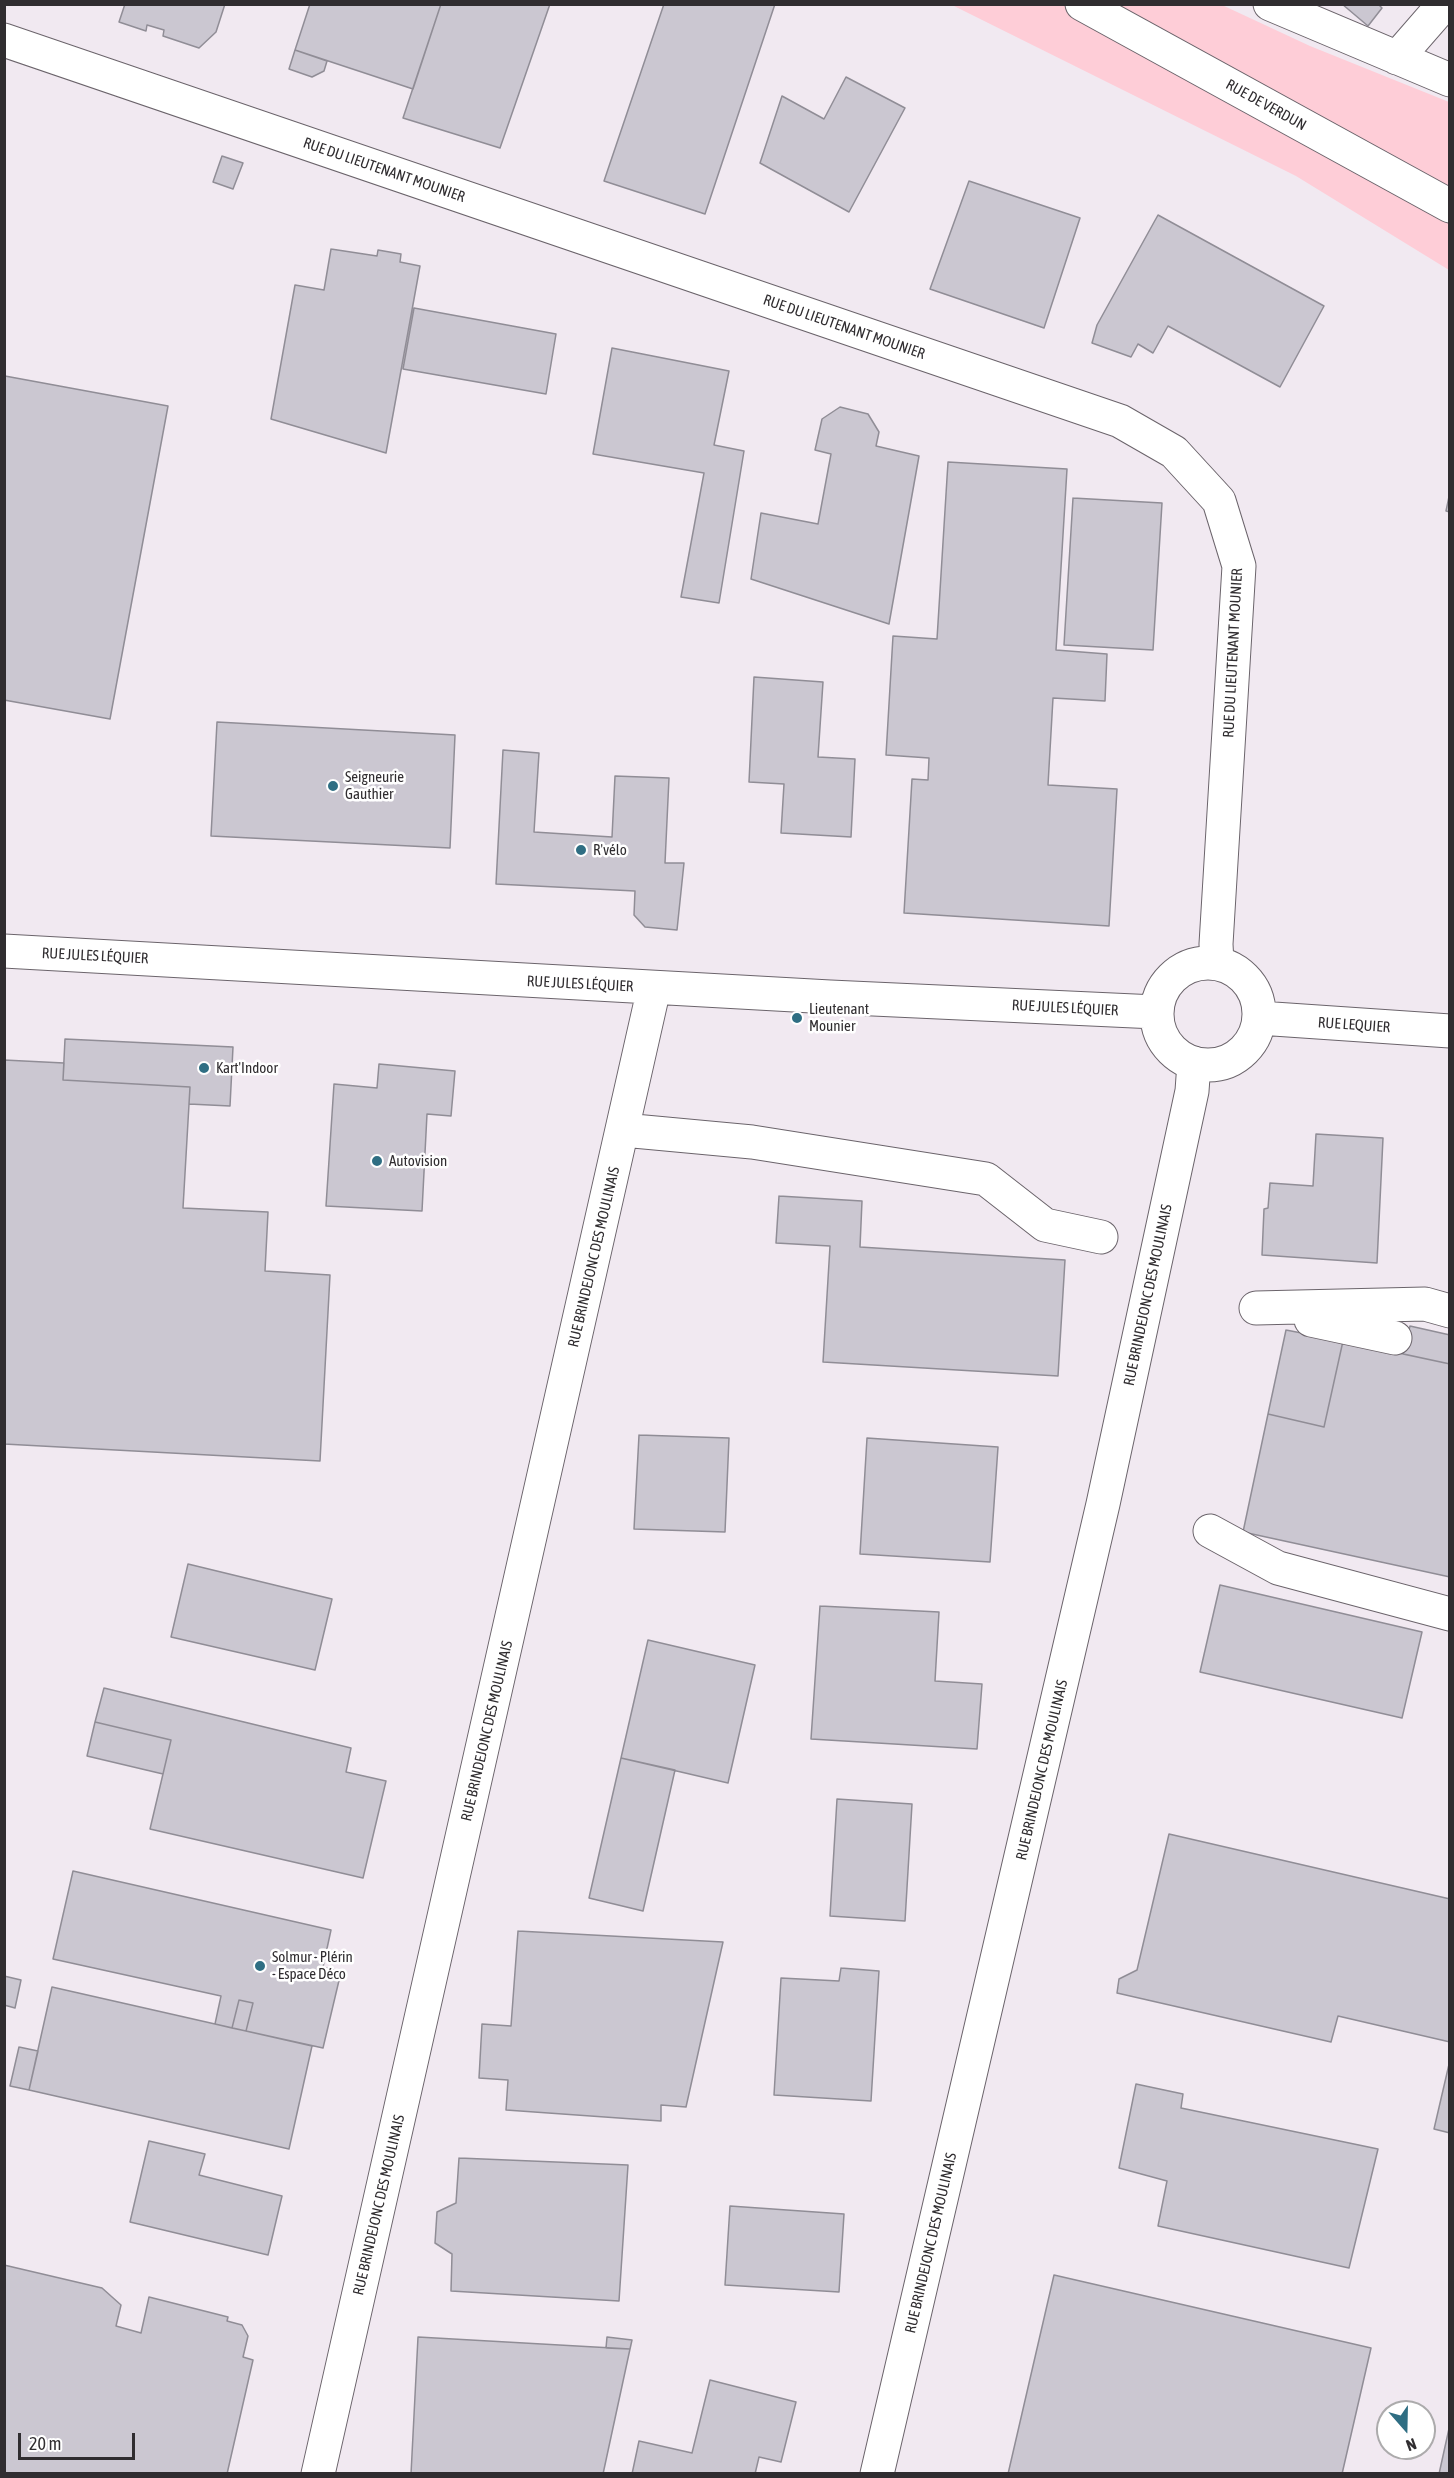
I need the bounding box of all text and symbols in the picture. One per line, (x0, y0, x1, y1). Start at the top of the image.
street label: RUE DE VERDUN (1223, 76, 1309, 134)
street label: RUE DU LIEUTENANT MOUNIER (301, 134, 467, 206)
street label: RUE DU LIEUTENANT MOUNIER (761, 291, 927, 363)
street label: RUE DU LIEUTENANT MOUNIER (1220, 568, 1246, 738)
place label: Seigneurie Gauthier (345, 768, 404, 803)
marker: Seigneurie Gauthier (326, 779, 340, 793)
place label: R'vélo (593, 841, 627, 859)
marker: R'vélo (574, 843, 588, 857)
street label: RUE JULES LÉQUIER (41, 944, 149, 968)
street label: RUE JULES LÉQUIER (526, 972, 634, 996)
street label: RUE JULES LÉQUIER (1011, 996, 1119, 1020)
place label: Lieutenant Mounier (809, 1000, 869, 1035)
marker: Lieutenant Mounier (790, 1011, 804, 1025)
street label: RUE LEQUIER (1317, 1013, 1391, 1037)
place label: Kart'Indoor (216, 1059, 278, 1077)
marker: Kart'Indoor (197, 1061, 211, 1075)
place label: Autovision (389, 1152, 447, 1170)
marker: Autovision (370, 1154, 384, 1168)
street label: RUE BRINDEJONC DES MOULINAIS (564, 1165, 624, 1349)
street label: RUE BRINDEJONC DES MOULINAIS (1120, 1203, 1176, 1387)
street label: RUE BRINDEJONC DES MOULINAIS (457, 1639, 517, 1823)
street label: RUE BRINDEJONC DES MOULINAIS (1012, 1678, 1072, 1862)
place label: Solmur - Plérin - Espace Déco (272, 1948, 353, 1983)
marker: Solmur - Plérin - Espace Déco (253, 1959, 267, 1973)
street label: RUE BRINDEJONC DES MOULINAIS (349, 2113, 409, 2297)
street label: RUE BRINDEJONC DES MOULINAIS (901, 2151, 961, 2335)
north arrow (1376, 2400, 1436, 2460)
scale bar (21, 2421, 138, 2459)
text: 20 m (29, 2433, 61, 2454)
text: N (1404, 2435, 1419, 2455)

